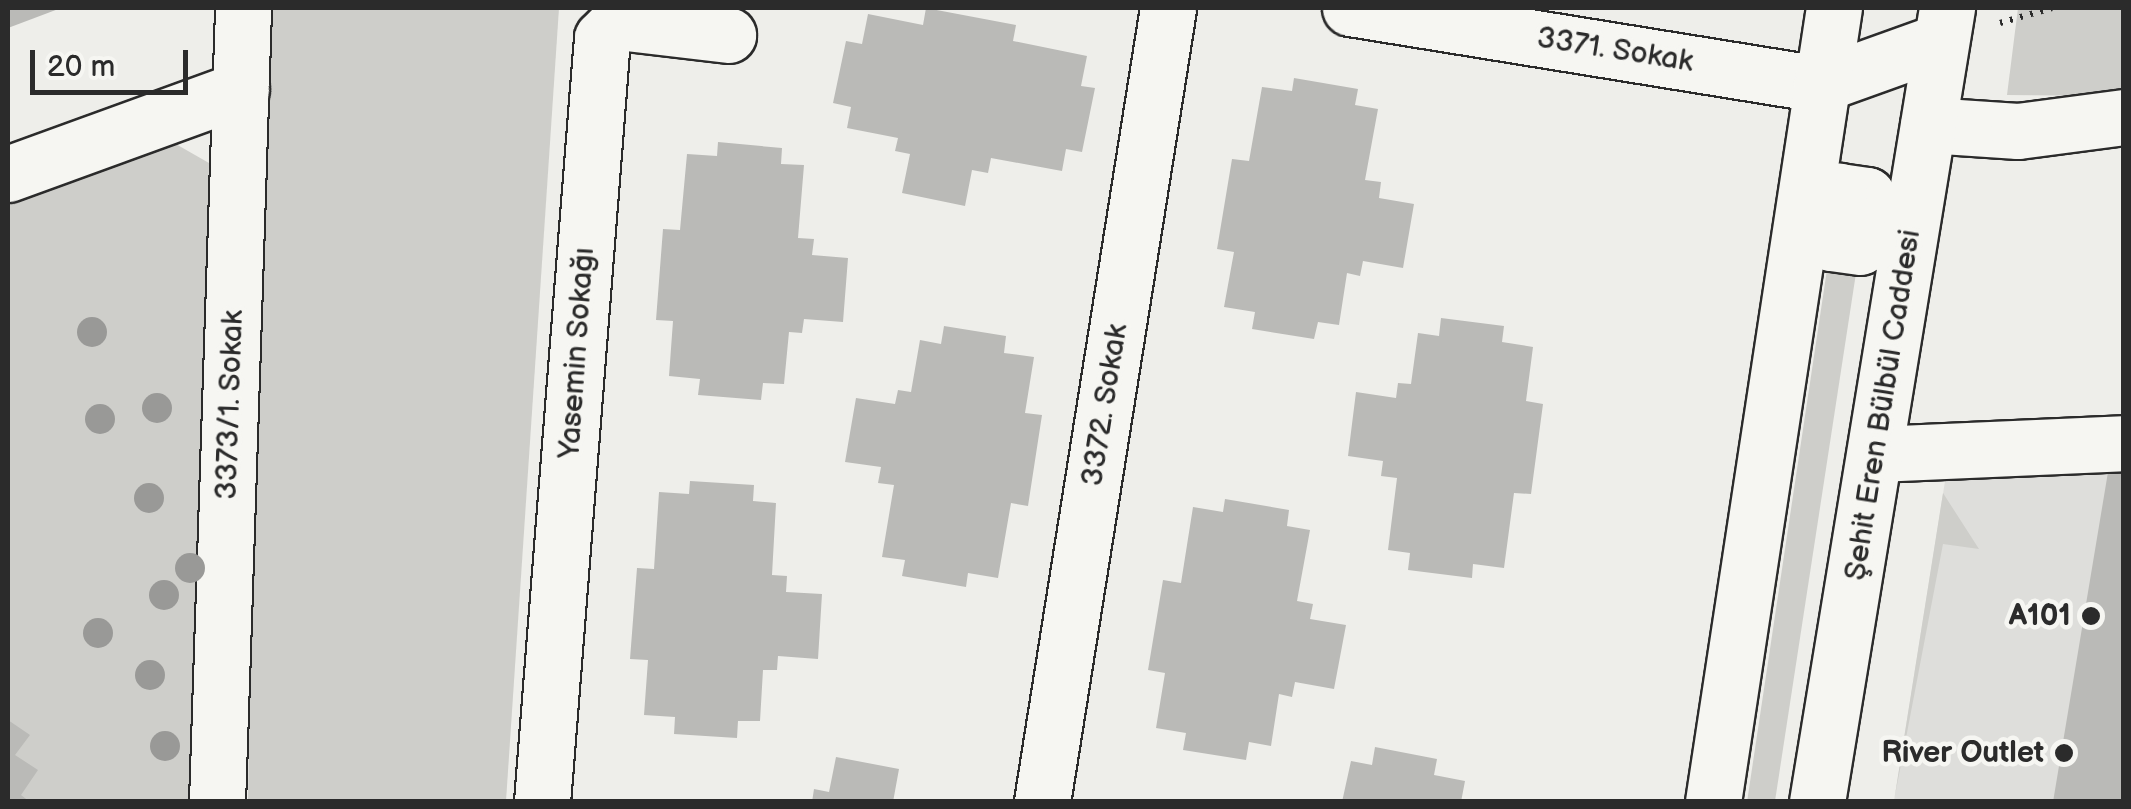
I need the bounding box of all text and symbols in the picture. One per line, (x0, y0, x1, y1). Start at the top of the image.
street label: 3371. Sokak (1534, 20, 1696, 80)
scale bar (35, 30, 192, 92)
text: 20 m (47, 49, 115, 85)
street label: Şehit Eren Bülbül Caddesi (1837, 227, 1929, 583)
street label: Yasemin Sokağı (552, 246, 602, 460)
street label: 3373/1. Sokak (209, 309, 251, 501)
street label: 3372. Sokak (1074, 321, 1136, 489)
place label: A101 (2009, 598, 2071, 634)
marker: A101 (2080, 605, 2102, 627)
place label: River Outlet (1881, 735, 2044, 771)
marker: River Outlet (2053, 742, 2075, 764)

